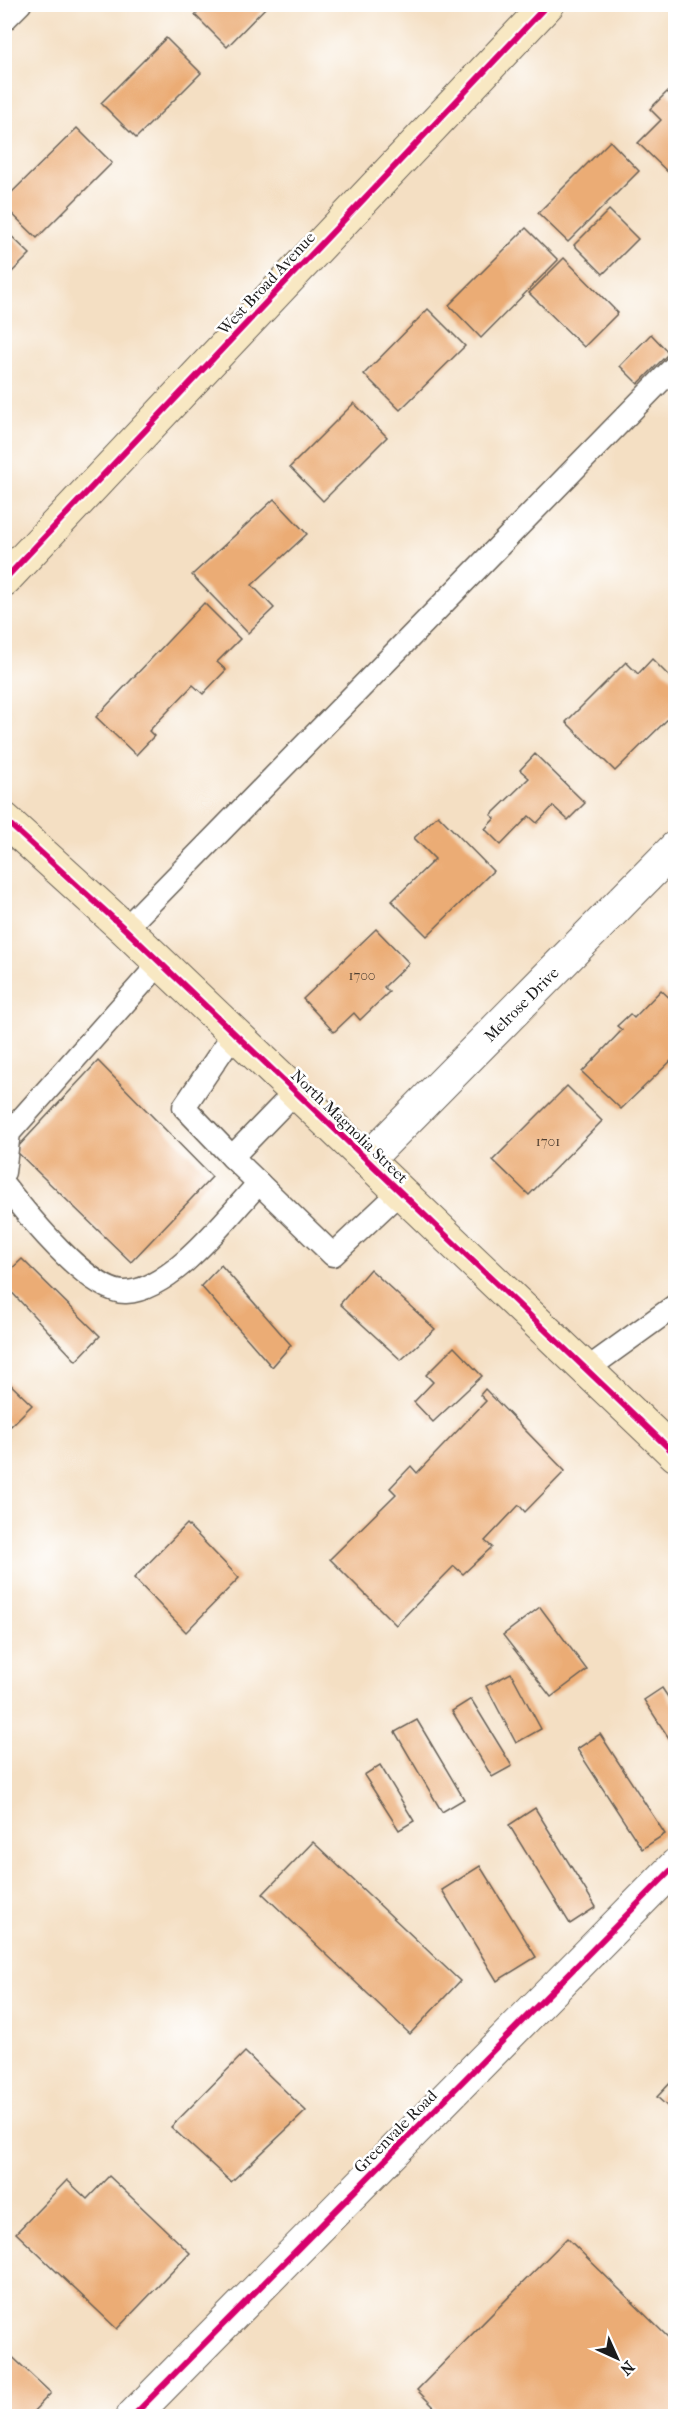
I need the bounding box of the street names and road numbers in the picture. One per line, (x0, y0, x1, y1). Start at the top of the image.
street label: West Broad Avenue (213, 228, 319, 340)
street label: Melrose Drive (480, 963, 563, 1046)
street label: North Magnolia Street (287, 1066, 412, 1187)
street label: Greenvale Road (350, 2086, 441, 2177)

